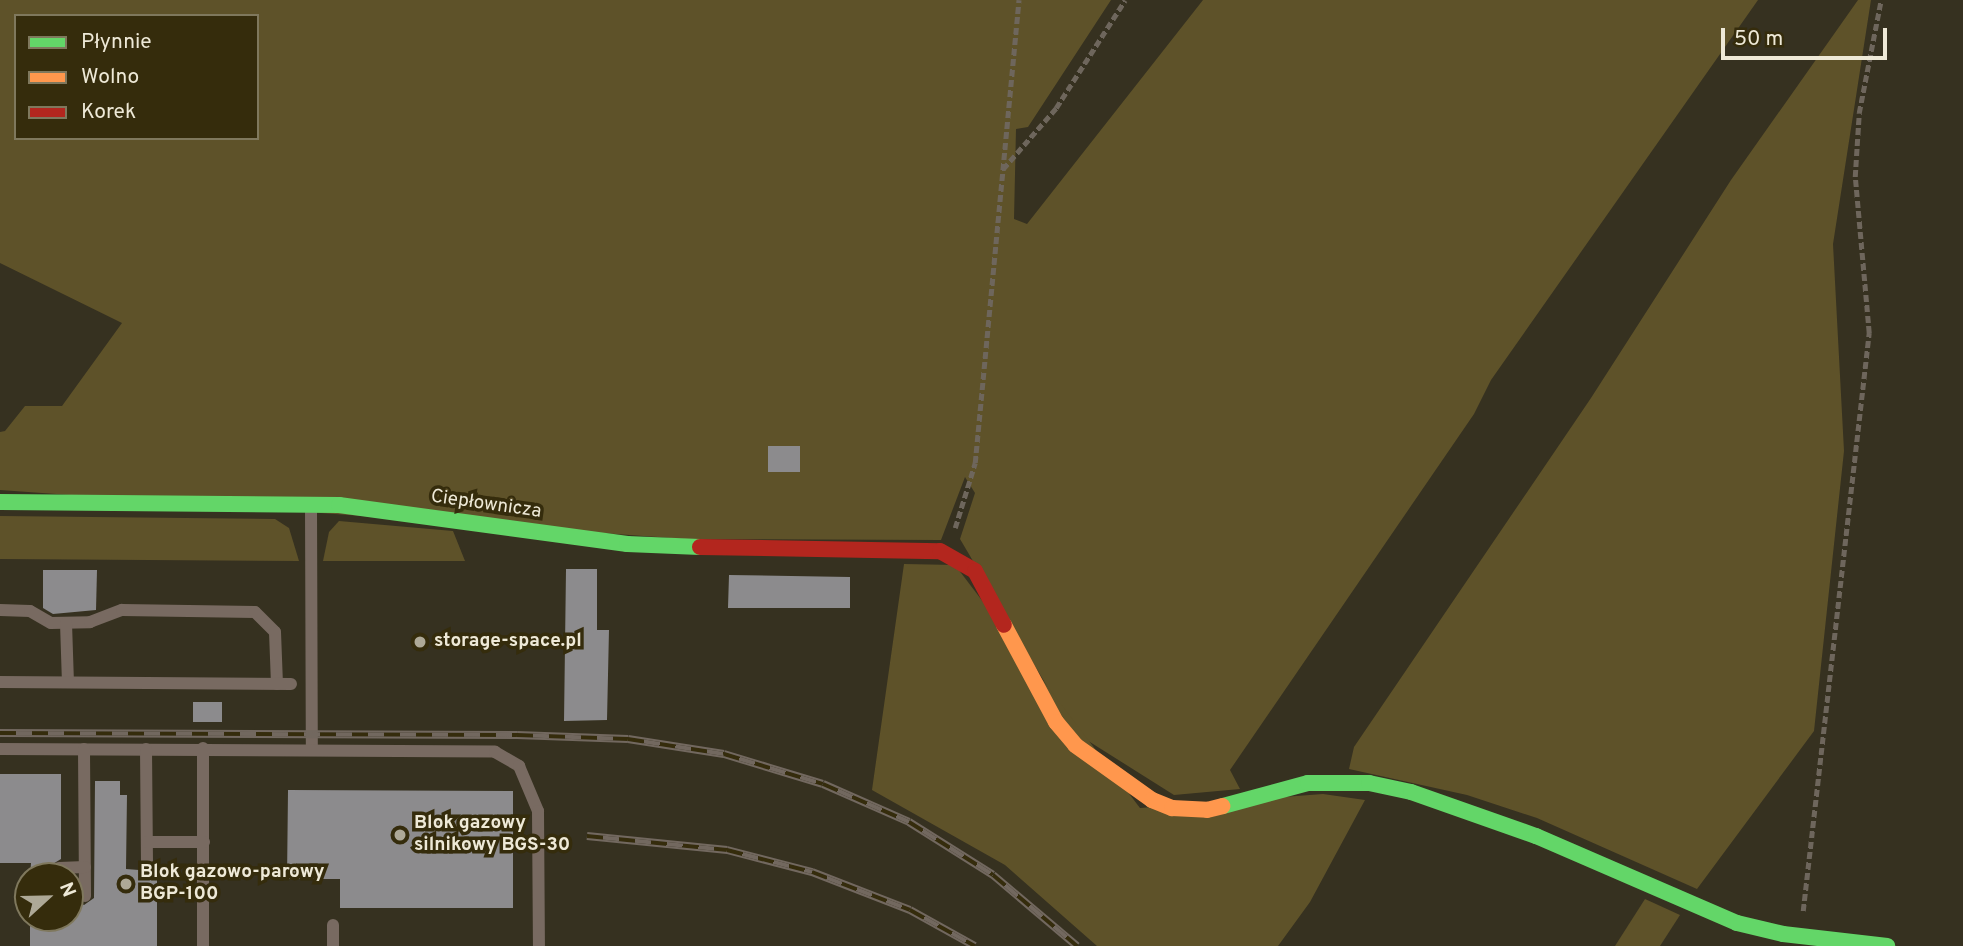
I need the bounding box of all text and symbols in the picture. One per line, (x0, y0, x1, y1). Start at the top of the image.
legend (14, 14, 259, 140)
scale bar (1725, 14, 1891, 58)
text: 50 m (1734, 26, 1783, 53)
text: Płynnie (81, 29, 152, 56)
text: Wolno (81, 64, 139, 91)
text: Korek (81, 99, 136, 126)
street label: Ciepłownicza (429, 486, 543, 524)
place label: storage-space.pl (434, 631, 582, 653)
marker: storage-space.pl (412, 634, 428, 650)
place label: Blok gazowy silnikowy BGS-30 (414, 813, 570, 857)
marker: Blok gazowy silnikowy BGS-30 (392, 827, 408, 843)
north arrow (14, 862, 84, 932)
place label: Blok gazowo-parowy BGP-100 (140, 862, 325, 906)
marker: Blok gazowo-parowy BGP-100 (118, 876, 134, 892)
text: N (53, 879, 80, 901)

